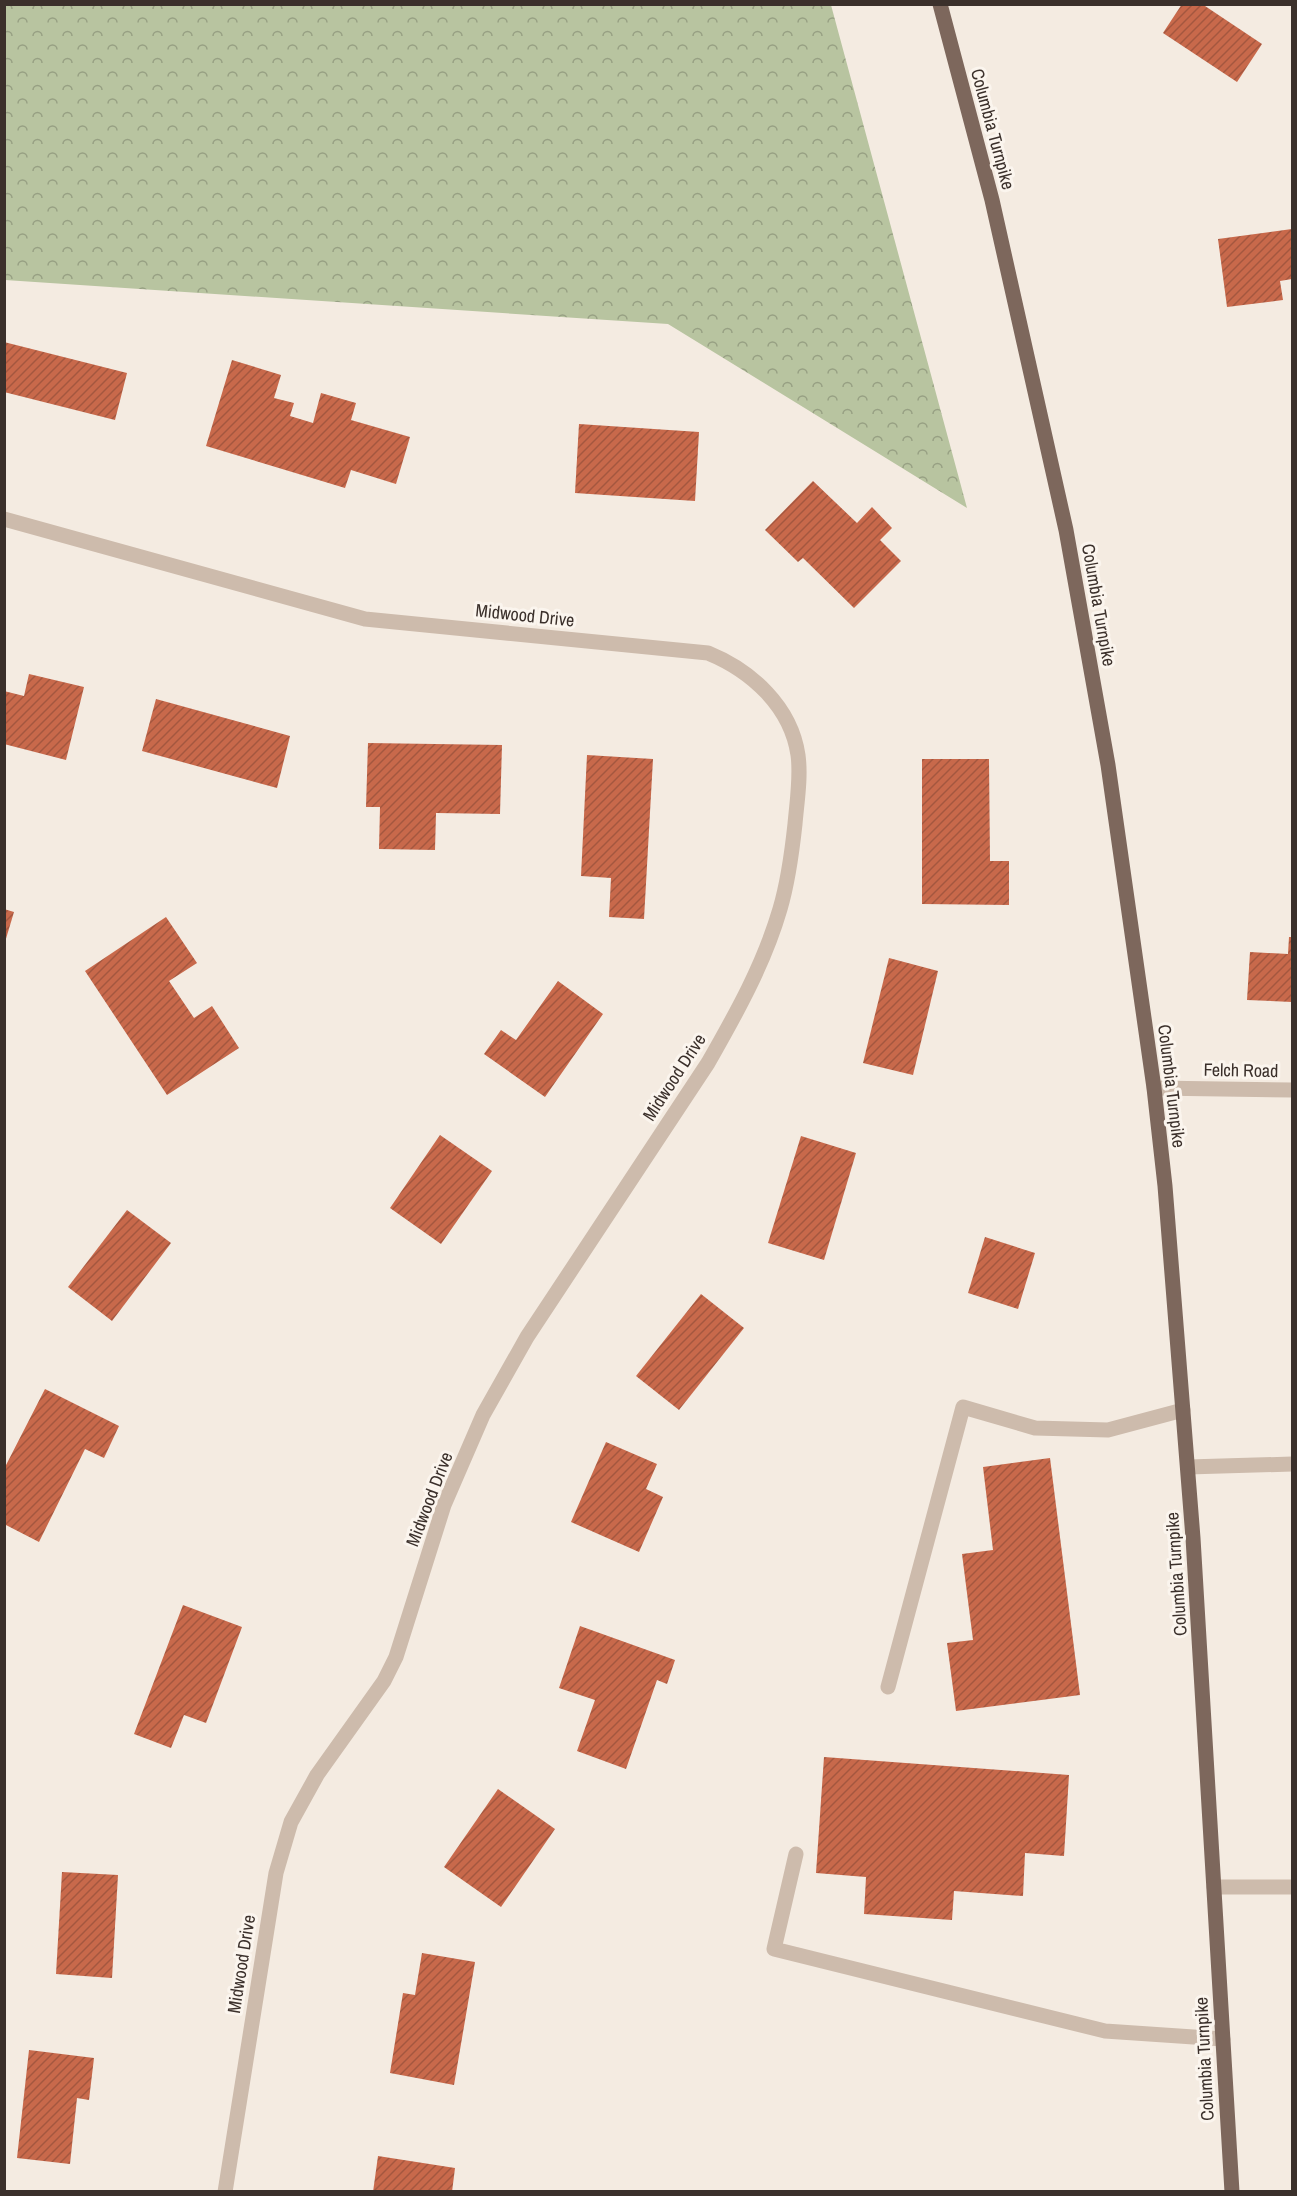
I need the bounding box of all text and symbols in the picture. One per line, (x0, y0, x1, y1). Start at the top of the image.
street label: Columbia Turnpike (965, 66, 1021, 192)
street label: Columbia Turnpike (1076, 542, 1122, 668)
street label: Midwood Drive (474, 597, 576, 633)
street label: Columbia Turnpike (1152, 1023, 1192, 1149)
street label: Midwood Drive (636, 1029, 712, 1125)
street label: Felch Road (1203, 1057, 1279, 1083)
street label: Midwood Drive (400, 1448, 458, 1550)
street label: Columbia Turnpike (1159, 1511, 1193, 1637)
street label: Midwood Drive (221, 1913, 261, 2015)
street label: Columbia Turnpike (1188, 1996, 1220, 2122)

